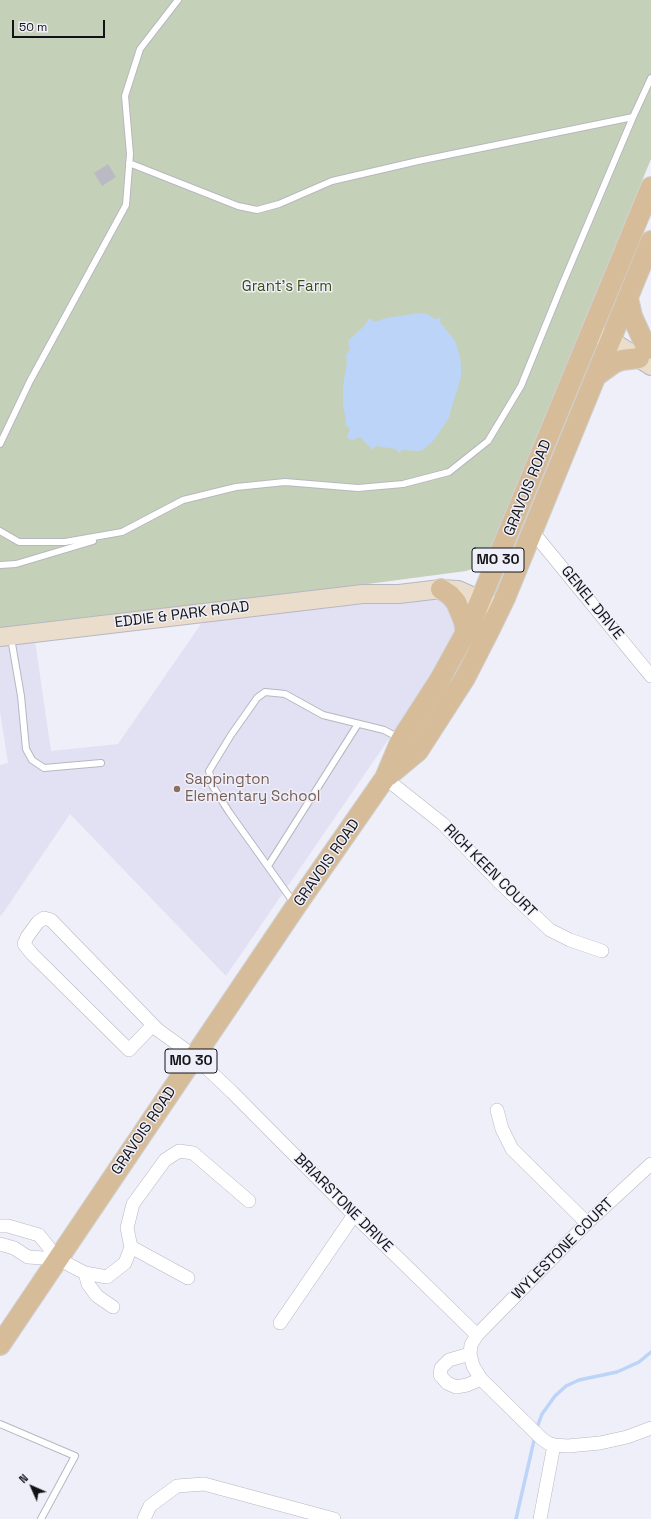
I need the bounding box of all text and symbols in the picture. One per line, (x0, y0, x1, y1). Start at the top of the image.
scale bar (14, 12, 107, 38)
text: 50 m (19, 19, 47, 35)
park label: Grant's Farm (242, 278, 332, 296)
street label: GRAVOIS ROAD (500, 437, 556, 539)
road number: MO 30 (472, 548, 524, 572)
street label: GENEL DRIVE (557, 563, 627, 643)
street label: EDDIE & PARK ROAD (114, 598, 250, 632)
place label: Sappington Elementary School (185, 771, 321, 806)
marker: Sappington Elementary School (172, 784, 182, 794)
street label: GRAVOIS ROAD (290, 816, 364, 910)
street label: RICH KEEN COURT (440, 821, 540, 921)
road number: MO 30 (165, 1049, 217, 1073)
street label: GRAVOIS ROAD (108, 1083, 180, 1179)
street label: BRIARSTONE DRIVE (290, 1150, 396, 1256)
street label: WYLESTONE COURT (509, 1195, 617, 1303)
north arrow (12, 1467, 52, 1507)
text: N (16, 1471, 31, 1486)

